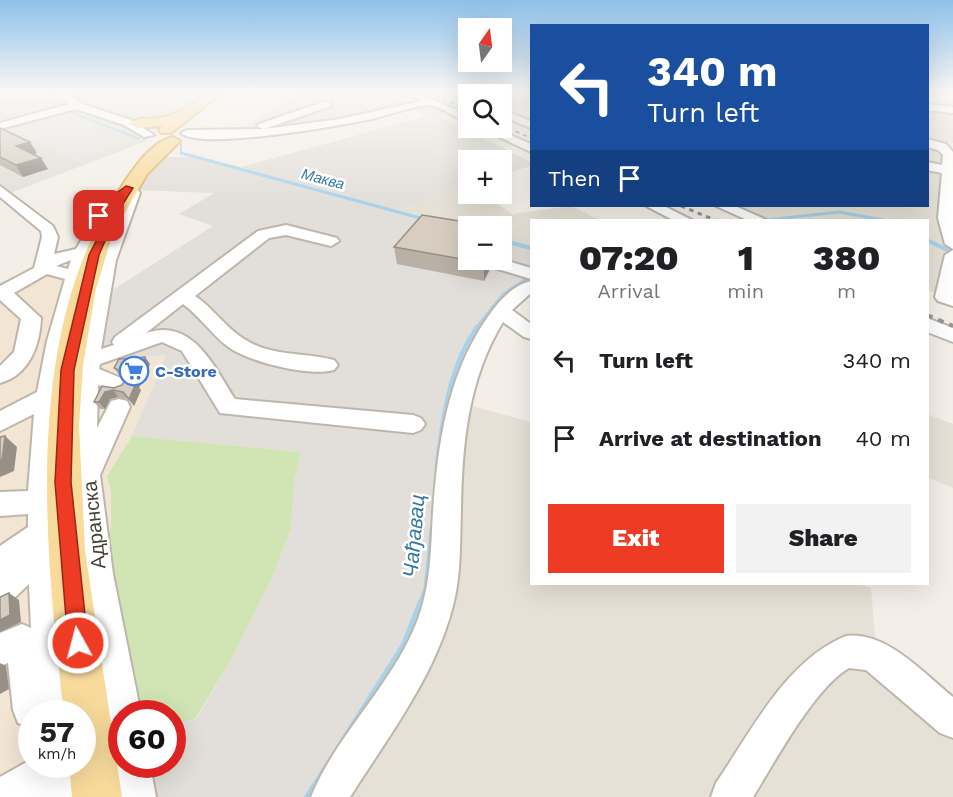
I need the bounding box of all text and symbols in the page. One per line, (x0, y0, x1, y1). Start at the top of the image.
north arrow (458, 18, 512, 72)
map controls (458, 18, 512, 270)
text: 340 m (647, 47, 778, 96)
icon: left (548, 48, 626, 126)
button: search (458, 84, 512, 138)
text: Turn left (647, 97, 759, 129)
button: + (458, 150, 512, 204)
icon: arrive (613, 162, 646, 195)
water label: Маква (299, 165, 347, 193)
text: Then (548, 166, 601, 191)
pin (73, 190, 124, 241)
icon: arrive (82, 199, 115, 232)
button: − (458, 216, 512, 270)
text: 07:20 (579, 237, 679, 279)
text: 1 (738, 237, 754, 279)
text: 380 (813, 237, 880, 279)
text: Arrival (597, 279, 660, 303)
text: min (727, 279, 764, 303)
text: m (837, 279, 856, 303)
icon: left (548, 344, 581, 377)
text: Turn left (599, 348, 693, 373)
text: 340 m (843, 348, 911, 373)
supermarket icon: C-Store (118, 355, 150, 387)
place label: C-Store (155, 362, 217, 381)
icon: arrive (548, 422, 581, 455)
text: Arrive at destination (599, 426, 822, 451)
text: 40 m (855, 426, 911, 451)
street label: Адранска (77, 479, 111, 570)
water label: Чађавац (397, 493, 430, 579)
button: Exit (548, 504, 724, 573)
button: Share (736, 504, 911, 573)
position arrow (46, 611, 110, 675)
speed limit sign: 60 (108, 700, 186, 778)
text: 57 (40, 714, 74, 749)
text: km/h (38, 745, 76, 763)

